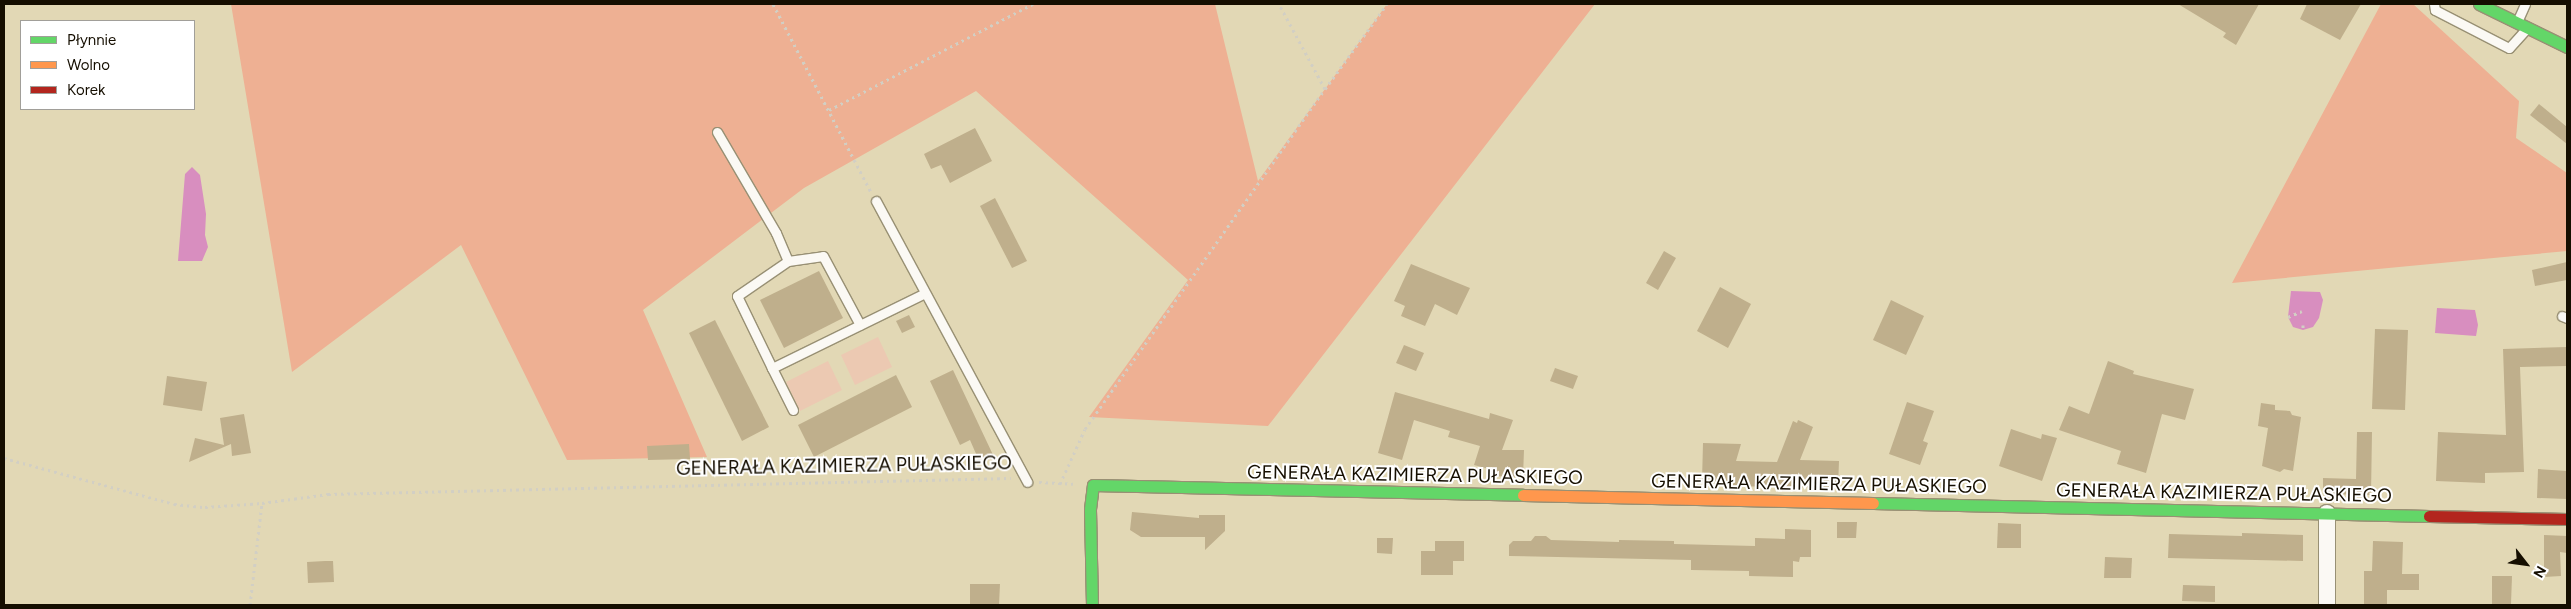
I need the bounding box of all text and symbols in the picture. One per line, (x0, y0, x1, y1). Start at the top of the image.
legend (20, 20, 195, 110)
text: Płynnie (67, 31, 116, 49)
text: Wolno (67, 56, 110, 74)
text: Korek (67, 81, 105, 99)
street label: GENERAŁA KAZIMIERZA PUŁASKIEGO (676, 452, 1012, 480)
street label: GENERAŁA KAZIMIERZA PUŁASKIEGO (1247, 461, 1583, 489)
street label: GENERAŁA KAZIMIERZA PUŁASKIEGO (1651, 470, 1987, 498)
street label: GENERAŁA KAZIMIERZA PUŁASKIEGO (2056, 479, 2392, 507)
north arrow (2501, 539, 2551, 589)
text: N (2529, 563, 2549, 581)

